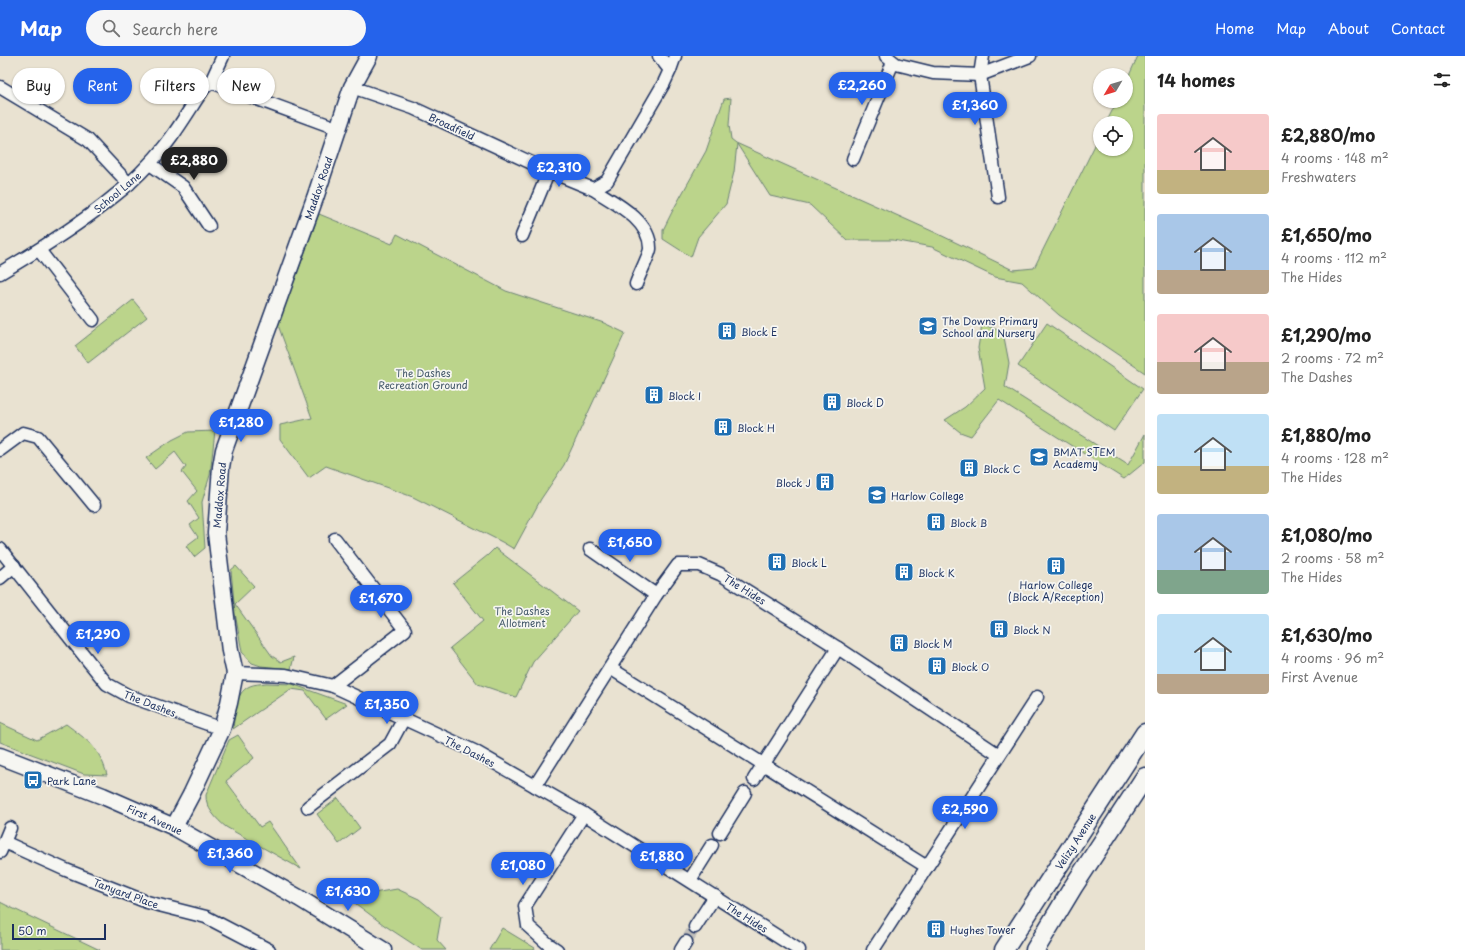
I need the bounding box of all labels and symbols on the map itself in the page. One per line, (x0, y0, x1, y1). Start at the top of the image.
north arrow (1093, 68, 1133, 108)
pin: £2,260 (829, 72, 895, 106)
pin: £1,360 (942, 92, 1008, 126)
street label: Broadfield (427, 109, 478, 143)
pin: £2,880 (161, 147, 227, 181)
street label: Maddox Road (300, 154, 336, 222)
pin: £2,310 (526, 154, 592, 188)
street label: School Lane (90, 167, 144, 216)
place label: The Downs Primary School and Nursery (942, 313, 1038, 340)
school or university icon: The Downs Primary School and Nursery (917, 315, 939, 337)
building icon: Block E (716, 320, 738, 342)
place label: Block E (741, 324, 777, 339)
park label: The Dashes Recreation Ground (378, 365, 468, 392)
building icon: Block I (643, 384, 665, 406)
place label: Block I (668, 388, 701, 403)
building icon: Block D (821, 391, 843, 413)
place label: Block D (846, 395, 884, 410)
pin: £1,280 (208, 409, 274, 443)
building icon: Block H (712, 416, 734, 438)
place label: Block H (737, 420, 775, 435)
place label: BMAT STEM Academy (1053, 444, 1115, 471)
school or university icon: BMAT STEM Academy (1028, 446, 1050, 468)
building icon: Block C (958, 457, 980, 479)
street label: Maddox Road (209, 461, 229, 528)
place label: Block C (983, 461, 1021, 476)
building icon: Block J (814, 471, 836, 493)
place label: Block J (776, 475, 811, 490)
school or university icon: Harlow College (866, 484, 888, 506)
place label: Harlow College (891, 488, 964, 503)
building icon: Block B (925, 511, 947, 533)
place label: Block B (950, 515, 987, 530)
pin: £1,650 (597, 529, 663, 563)
building icon: Block L (766, 551, 788, 573)
place label: Block L (791, 555, 827, 570)
building icon: Harlow College (Block A/Reception) (1045, 555, 1067, 577)
building icon: Block K (893, 561, 915, 583)
place label: Block K (918, 565, 955, 580)
street label: The Hides (721, 570, 769, 608)
place label: Harlow College (Block A/Reception) (1008, 577, 1104, 604)
pin: £1,670 (348, 585, 414, 619)
park label: The Dashes Allotment (495, 603, 550, 630)
building icon: Block N (988, 618, 1010, 640)
pin: £1,290 (65, 621, 131, 655)
place label: Block N (1013, 622, 1051, 637)
building icon: Block M (888, 632, 910, 654)
place label: Block M (913, 636, 952, 651)
building icon: Block O (926, 655, 948, 677)
place label: Block O (951, 659, 989, 674)
street label: The Dashes (122, 686, 179, 720)
pin: £1,350 (354, 691, 420, 725)
street label: The Dashes (442, 732, 498, 770)
bus stop icon: Park Lane (22, 769, 44, 791)
place label: Park Lane (47, 773, 97, 788)
pin: £2,590 (932, 796, 998, 830)
street label: First Avenue (125, 800, 186, 838)
street label: Velizy Avenue (1051, 809, 1099, 872)
pin: £1,360 (197, 840, 263, 874)
pin: £1,880 (629, 843, 695, 877)
pin: £1,080 (490, 852, 556, 886)
street label: Tanyard Place (91, 874, 161, 913)
pin: £1,630 (315, 878, 381, 912)
street label: The Hides (723, 898, 771, 936)
building icon: Hughes Tower (925, 918, 947, 940)
scale bar (12, 922, 106, 941)
place label: Hughes Tower (950, 922, 1015, 937)

